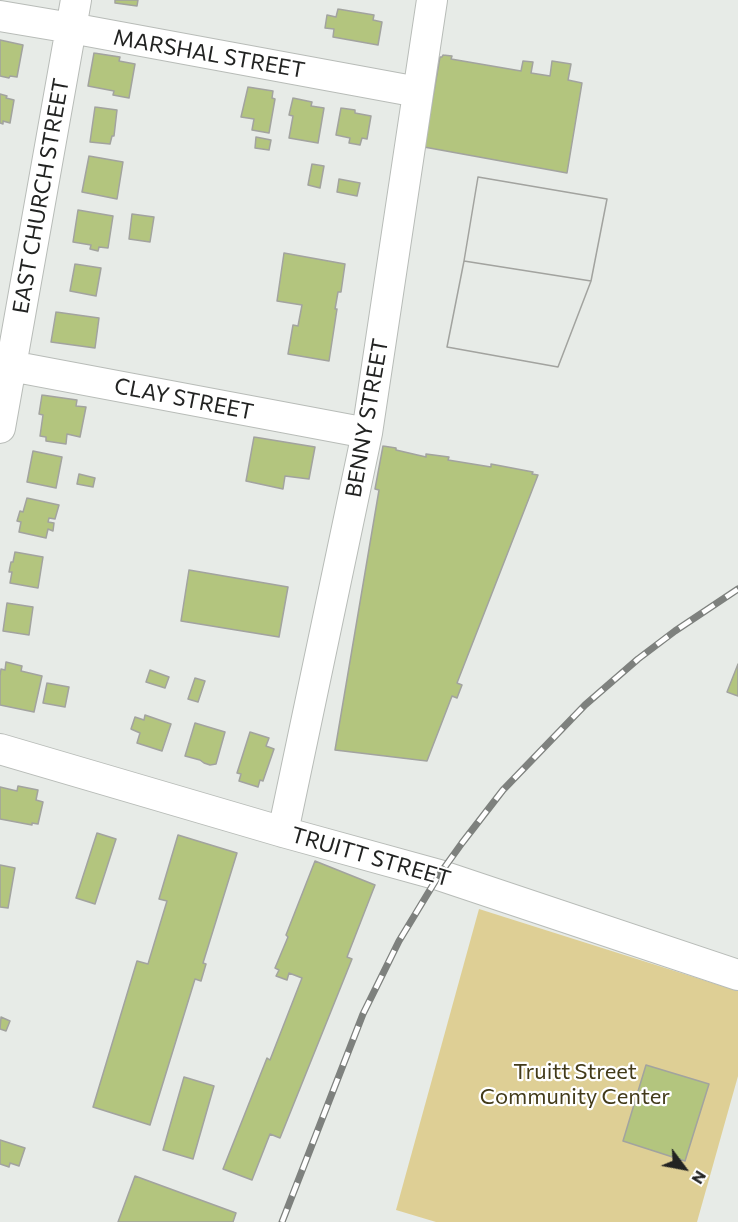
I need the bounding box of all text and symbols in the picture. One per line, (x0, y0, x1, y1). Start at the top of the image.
street label: MARSHAL STREET (111, 24, 307, 84)
street label: EAST CHURCH STREET (7, 76, 75, 316)
street label: BENNY STREET (340, 337, 394, 499)
street label: CLAY STREET (112, 373, 256, 425)
street label: TRUITT STREET (288, 822, 454, 892)
park label: Truitt Street Community Center (480, 1059, 670, 1110)
north arrow (654, 1138, 714, 1198)
text: N (688, 1168, 711, 1188)

